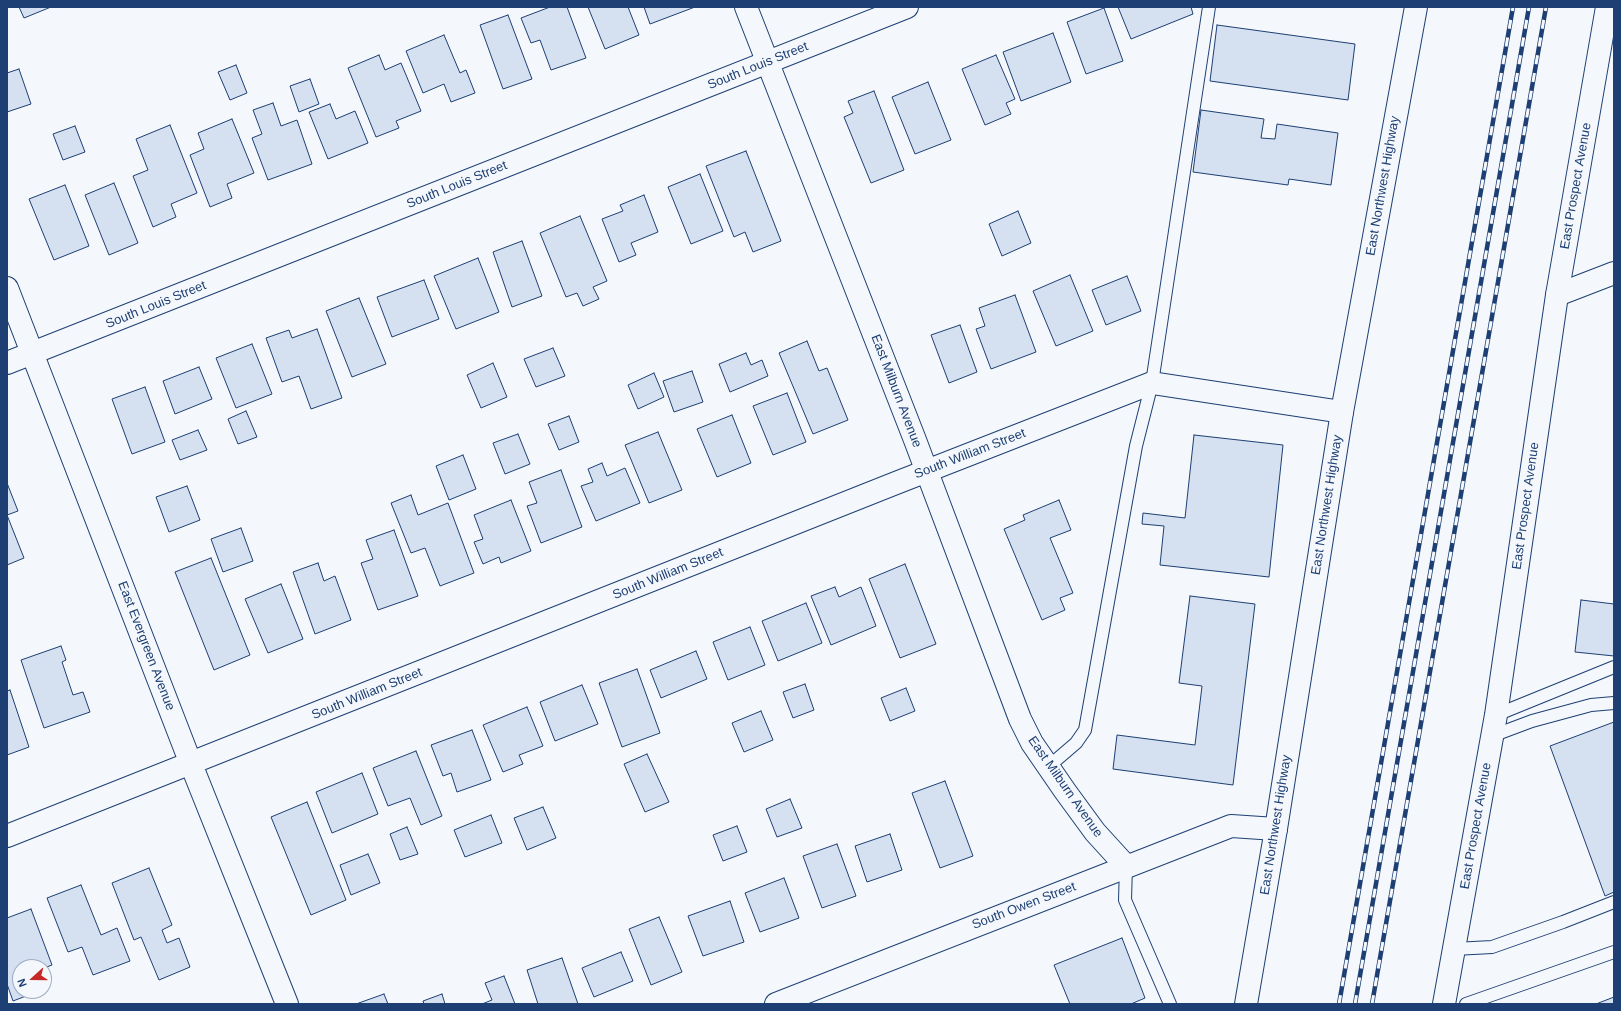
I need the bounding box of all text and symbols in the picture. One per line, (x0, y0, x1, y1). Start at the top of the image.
street label: South Louis Street (705, 39, 811, 93)
street label: East Northwest Highway (1363, 115, 1403, 257)
street label: East Prospect Avenue (1557, 121, 1595, 251)
street label: South Louis Street (404, 158, 510, 212)
street label: South Louis Street (103, 278, 209, 332)
street label: East Milburn Avenue (867, 332, 925, 450)
street label: South William Street (912, 426, 1028, 482)
street label: East Northwest Highway (1308, 434, 1346, 576)
street label: East Prospect Avenue (1509, 441, 1543, 571)
street label: South William Street (610, 545, 726, 603)
street label: East Evergreen Avenue (114, 579, 178, 713)
street label: South William Street (309, 665, 425, 723)
street label: East Milburn Avenue (1024, 733, 1106, 841)
street label: East Northwest Highway (1257, 754, 1295, 896)
street label: East Prospect Avenue (1457, 761, 1495, 891)
street label: South Owen Street (970, 879, 1078, 933)
north arrow (12, 959, 52, 999)
text: N (15, 977, 29, 989)

